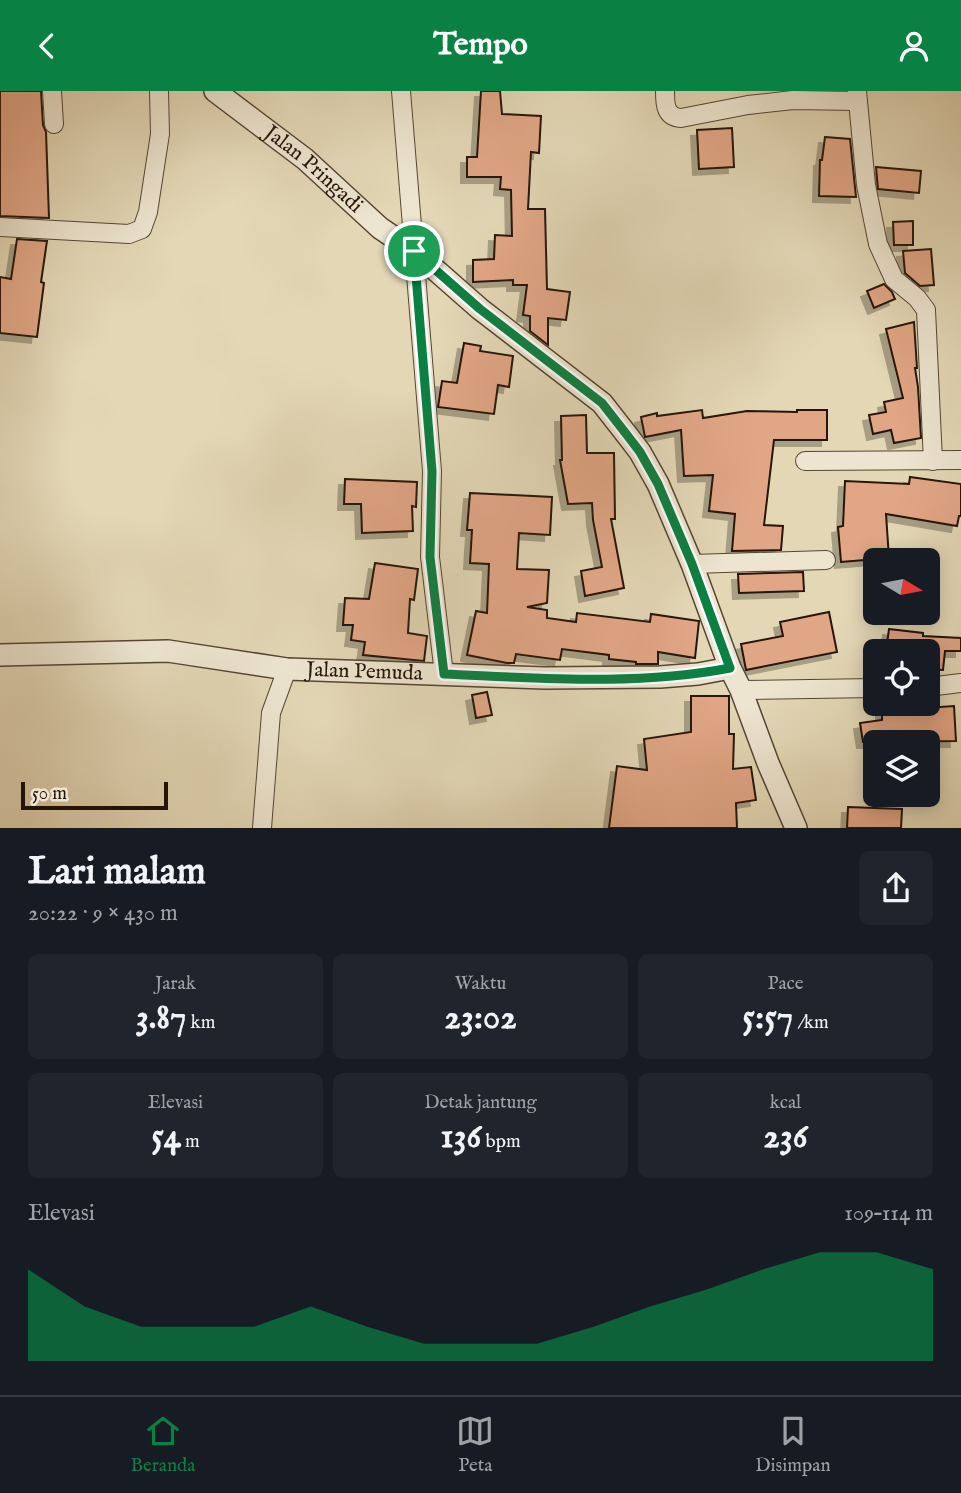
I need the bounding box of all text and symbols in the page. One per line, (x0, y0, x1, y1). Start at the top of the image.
text: Tempo (433, 25, 528, 66)
icon: back (28, 27, 66, 65)
icon: person (895, 27, 933, 65)
street label: Jalan Pringadi (257, 118, 369, 219)
pin (384, 221, 444, 281)
icon: arrive (395, 232, 433, 270)
north arrow (863, 548, 940, 625)
map controls (863, 548, 940, 807)
button: locate (863, 639, 940, 716)
street label: Jalan Pemuda (304, 656, 424, 687)
button: layers (863, 730, 940, 807)
scale bar (21, 779, 168, 811)
text: 50 m (32, 782, 67, 806)
text: Lari malam (28, 849, 206, 897)
button: share (859, 851, 933, 925)
text: 20:22 · 9 × 430 m (28, 899, 178, 928)
text: Jarak (155, 972, 196, 996)
text: Waktu (455, 972, 506, 996)
text: Pace (768, 972, 803, 996)
text: 3.87 (136, 996, 186, 1041)
text: 23:02 (444, 996, 517, 1041)
text: 5:57 (742, 996, 793, 1041)
text: km (186, 1011, 215, 1035)
text: /km (793, 1011, 829, 1035)
text: Elevasi (148, 1091, 203, 1115)
text: Detak jantung (424, 1091, 537, 1115)
text: kcal (770, 1091, 801, 1115)
text: 54 (151, 1115, 181, 1160)
text: 136 (440, 1115, 481, 1160)
text: 236 (763, 1115, 808, 1160)
text: m (181, 1130, 200, 1154)
text: bpm (481, 1130, 521, 1154)
text: Elevasi (28, 1199, 95, 1228)
text: 109–114 m (844, 1199, 933, 1228)
tab: Beranda (130, 1412, 195, 1478)
tab: Peta (456, 1412, 494, 1478)
tab: Disimpan (755, 1412, 831, 1478)

